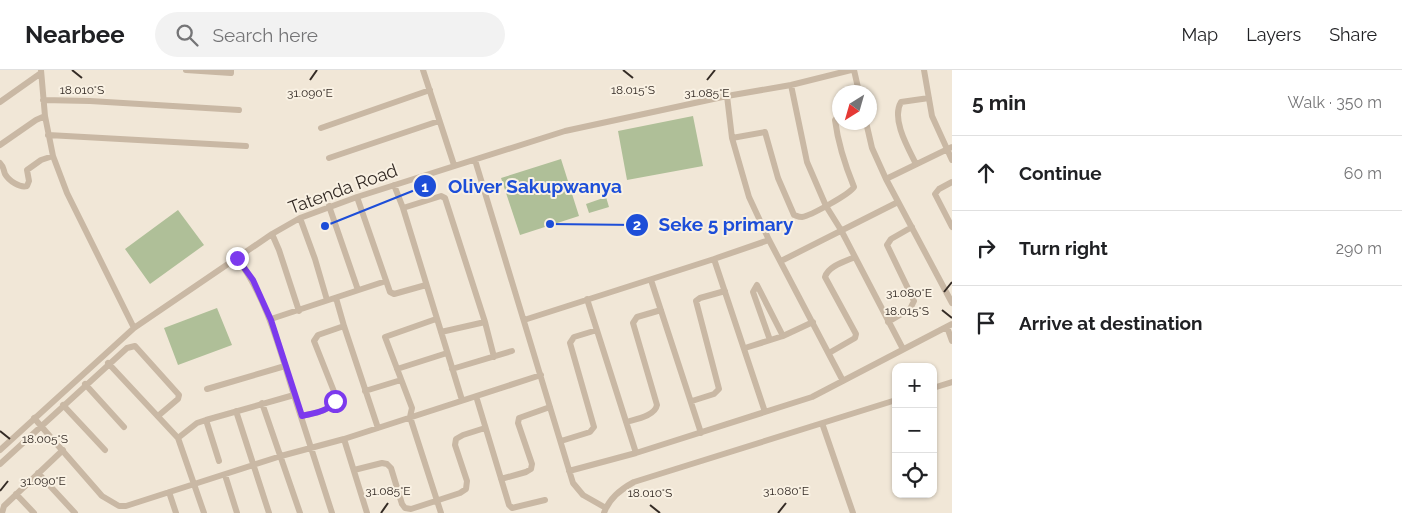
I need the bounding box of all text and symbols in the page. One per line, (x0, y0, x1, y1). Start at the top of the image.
search box (155, 12, 505, 57)
text: Nearbee (25, 20, 125, 49)
icon: search (173, 21, 201, 49)
text: Search here (213, 24, 318, 46)
text: Map (1182, 24, 1218, 45)
text: Layers (1246, 24, 1301, 45)
text: Share (1329, 24, 1377, 45)
text: 18.010°S (60, 83, 104, 97)
text: 18.015°S (611, 83, 655, 97)
north arrow (832, 85, 877, 130)
text: 31.090°E (287, 86, 333, 100)
text: 31.085°E (684, 86, 730, 100)
text: 5 min (972, 90, 1026, 115)
text: Walk · 350 m (1288, 93, 1382, 112)
street label: Tatenda Road (285, 159, 400, 218)
icon: ahead (972, 159, 1000, 187)
text: Continue (1019, 162, 1102, 184)
text: 60 m (1344, 164, 1382, 183)
callout: Oliver Sakupwanya (413, 169, 632, 203)
text: Oliver Sakupwanya (448, 175, 622, 197)
text: 1 (421, 178, 429, 196)
callout: Seke 5 primary (624, 208, 804, 242)
text: Seke 5 primary (659, 213, 794, 235)
text: 2 (633, 216, 641, 234)
icon: right (972, 234, 1000, 262)
text: Turn right (1019, 237, 1108, 259)
text: 290 m (1336, 239, 1382, 258)
route end (226, 247, 249, 270)
text: 31.080°E (886, 286, 932, 300)
text: 18.015°S (885, 304, 929, 318)
icon: arrive (972, 309, 1000, 337)
text: Arrive at destination (1019, 312, 1203, 334)
map controls (892, 363, 937, 498)
button: + (892, 363, 937, 408)
route start (324, 390, 347, 413)
button: − (892, 408, 937, 453)
text: 18.005°S (22, 432, 68, 446)
button: locate (892, 453, 937, 498)
text: 31.090°E (20, 474, 66, 488)
text: 31.085°E (365, 484, 411, 498)
text: 31.080°E (763, 484, 809, 498)
text: 18.010°S (628, 486, 672, 500)

